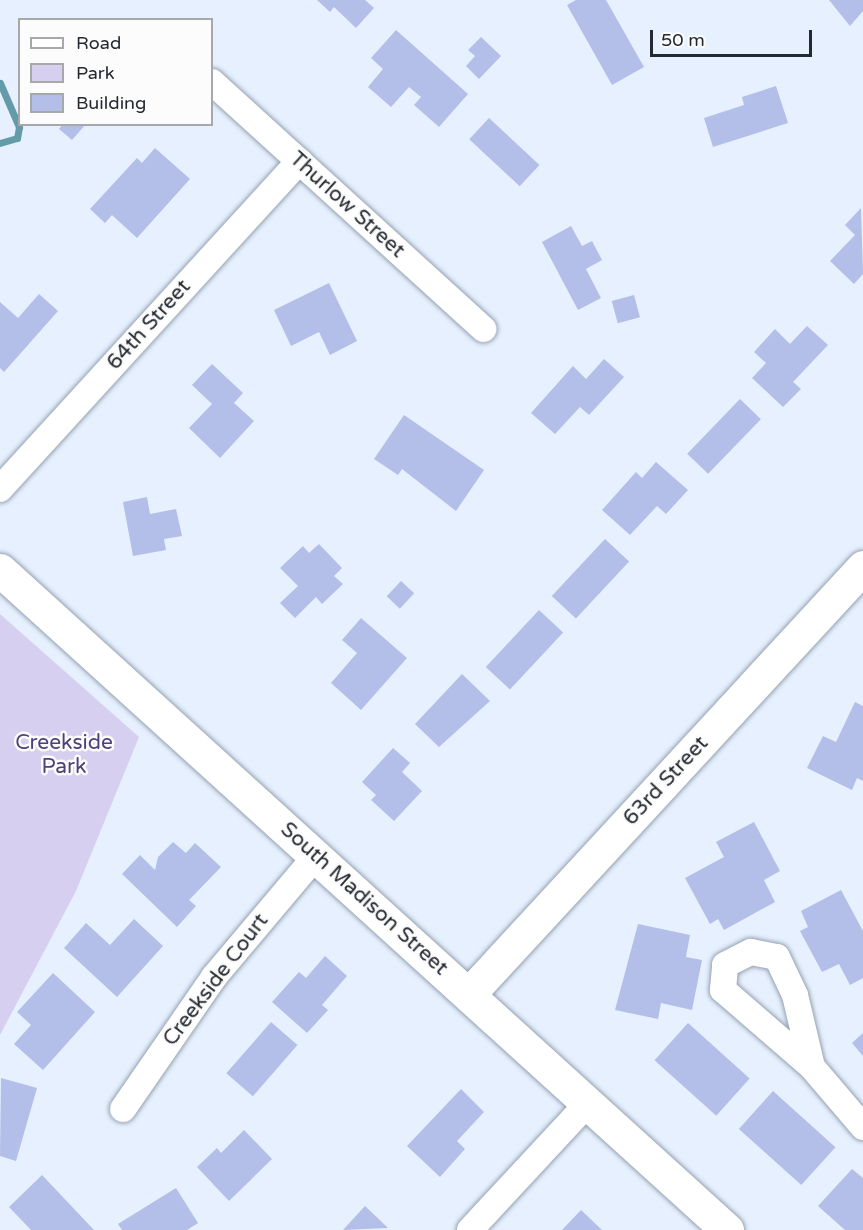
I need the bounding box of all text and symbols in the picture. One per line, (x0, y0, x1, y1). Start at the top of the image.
legend (18, 18, 213, 126)
scale bar (653, 18, 815, 56)
text: 50 m (661, 29, 705, 51)
text: Road (76, 32, 121, 54)
text: Park (76, 62, 114, 84)
text: Building (76, 92, 146, 114)
street label: Thurlow Street (284, 147, 410, 263)
street label: 64th Street (102, 275, 196, 375)
park label: Creekside Park (15, 730, 113, 780)
street label: 63rd Street (618, 731, 714, 831)
street label: South Madison Street (275, 817, 453, 981)
street label: Creekside Court (158, 909, 274, 1051)

